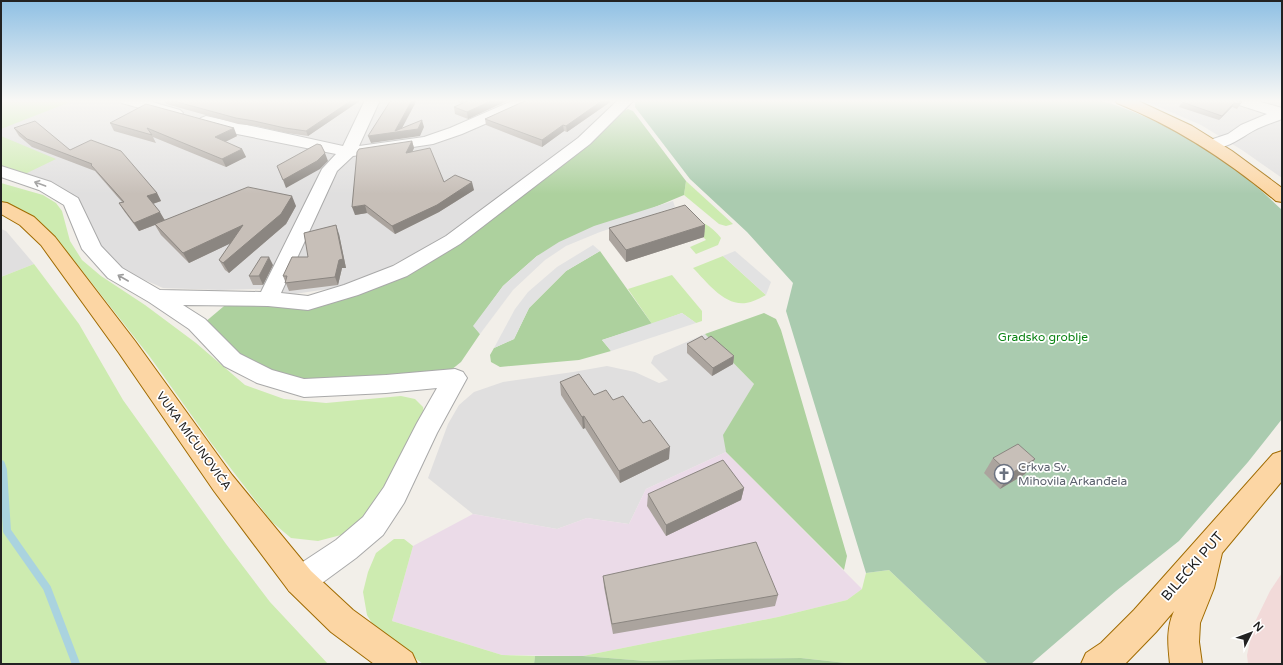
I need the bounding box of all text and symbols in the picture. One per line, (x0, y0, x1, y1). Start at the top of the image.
one-way arrow (34, 180, 46, 188)
one-way arrow (117, 273, 129, 281)
park label: Gradsko groblje (998, 330, 1088, 344)
street label: VUKA MIĆUNOVIĆA (154, 389, 234, 493)
place label: Crkva Sv. Mihovila Arkanđela (1018, 460, 1127, 488)
church icon: Crkva Sv. Mihovila Arkanđela (993, 463, 1015, 485)
street label: BILEĆKI PUT (1158, 528, 1227, 604)
north arrow (1231, 613, 1271, 653)
text: N (1250, 619, 1266, 634)

